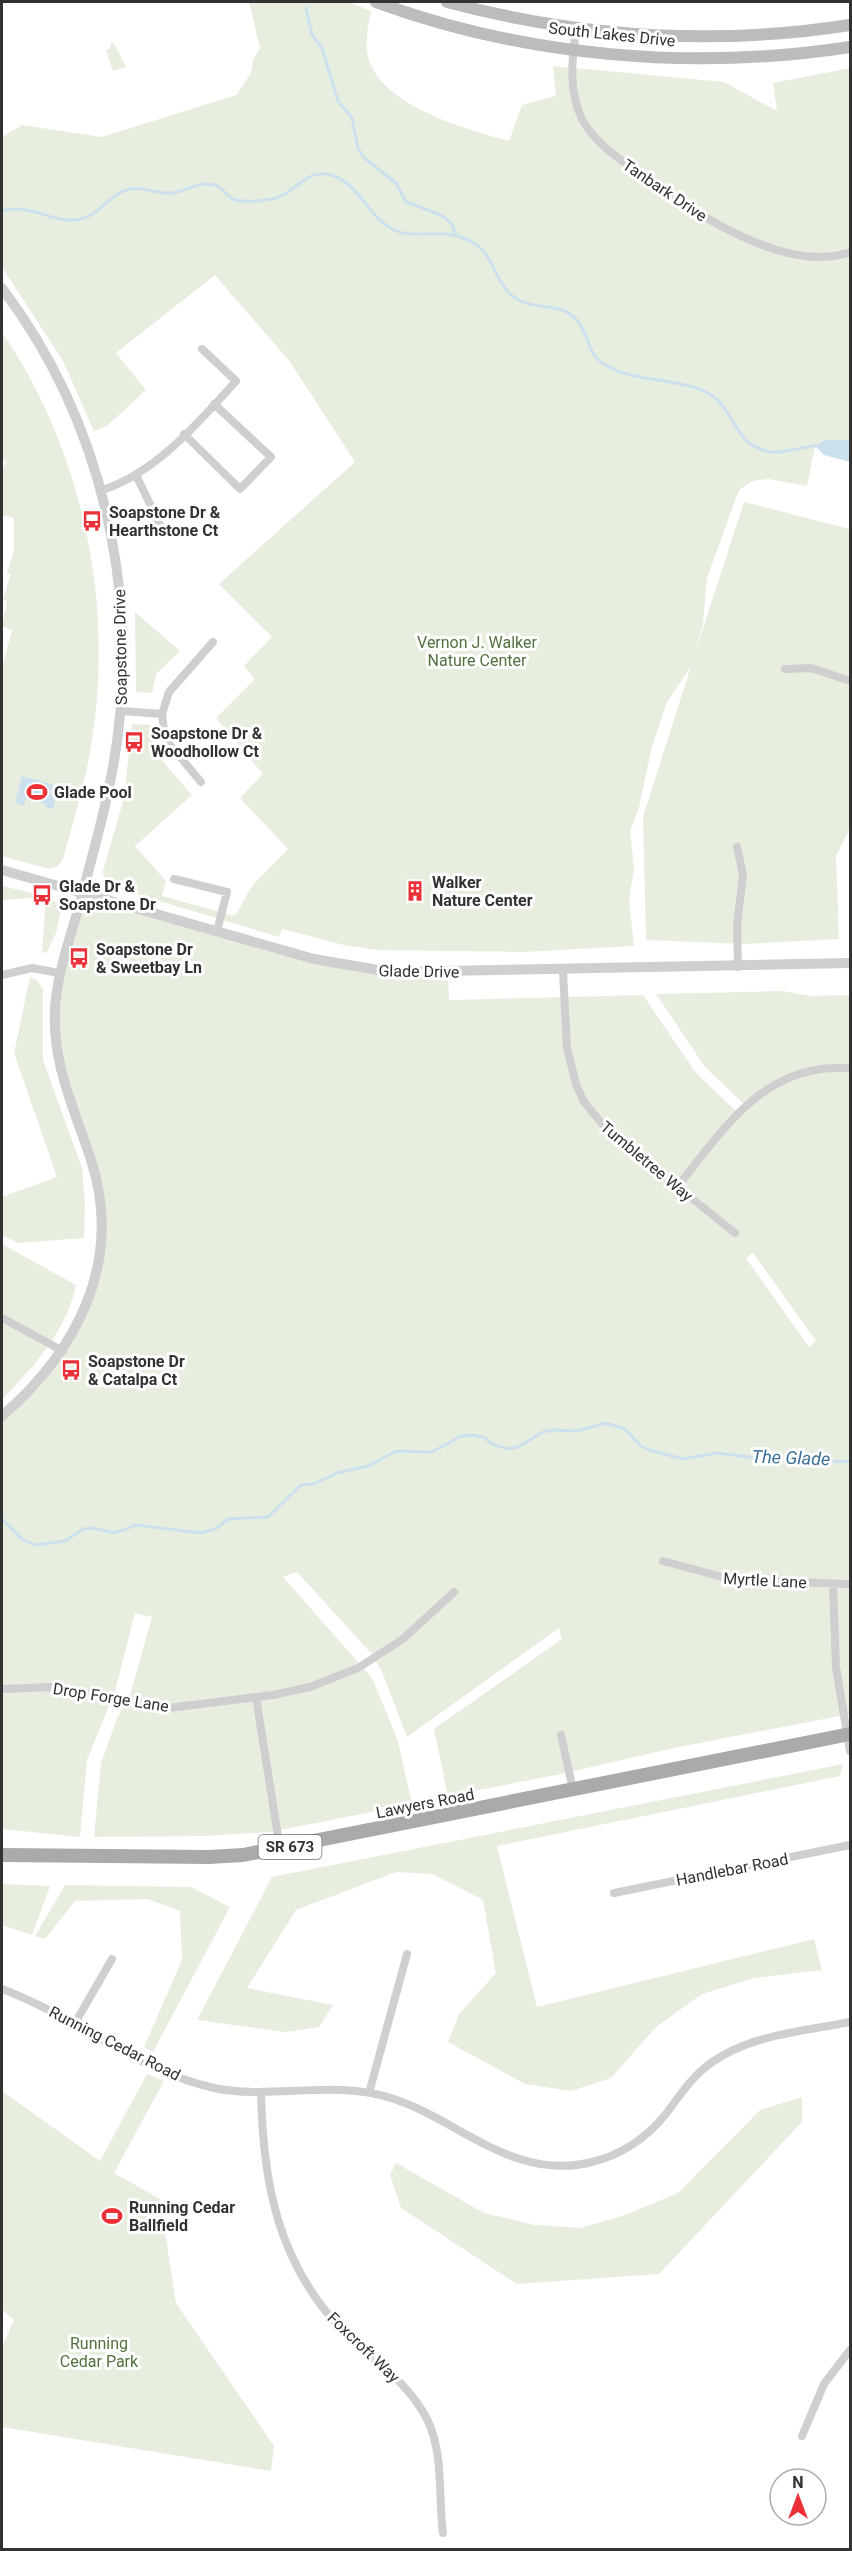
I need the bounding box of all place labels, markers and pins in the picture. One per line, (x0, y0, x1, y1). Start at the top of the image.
place label: Soapstone Dr & Hearthstone Ct (109, 503, 221, 540)
bus stop icon: Soapstone Dr & Hearthstone Ct (80, 509, 104, 533)
place label: Soapstone Dr & Woodhollow Ct (151, 724, 263, 761)
bus stop icon: Soapstone Dr & Woodhollow Ct (122, 730, 146, 754)
sports icon: Glade Pool (25, 780, 49, 804)
place label: Glade Pool (54, 783, 132, 802)
place label: Walker Nature Center (432, 873, 533, 910)
place label: Glade Dr & Soapstone Dr (59, 877, 156, 914)
building icon: Walker Nature Center (403, 879, 427, 903)
bus stop icon: Glade Dr & Soapstone Dr (30, 883, 54, 907)
place label: Soapstone Dr & Sweetbay Ln (96, 940, 202, 977)
bus stop icon: Soapstone Dr & Sweetbay Ln (67, 946, 91, 970)
place label: Soapstone Dr & Catalpa Ct (88, 1352, 185, 1389)
bus stop icon: Soapstone Dr & Catalpa Ct (59, 1358, 83, 1382)
place label: Running Cedar Ballfield (129, 2198, 235, 2235)
sports icon: Running Cedar Ballfield (100, 2204, 124, 2228)

